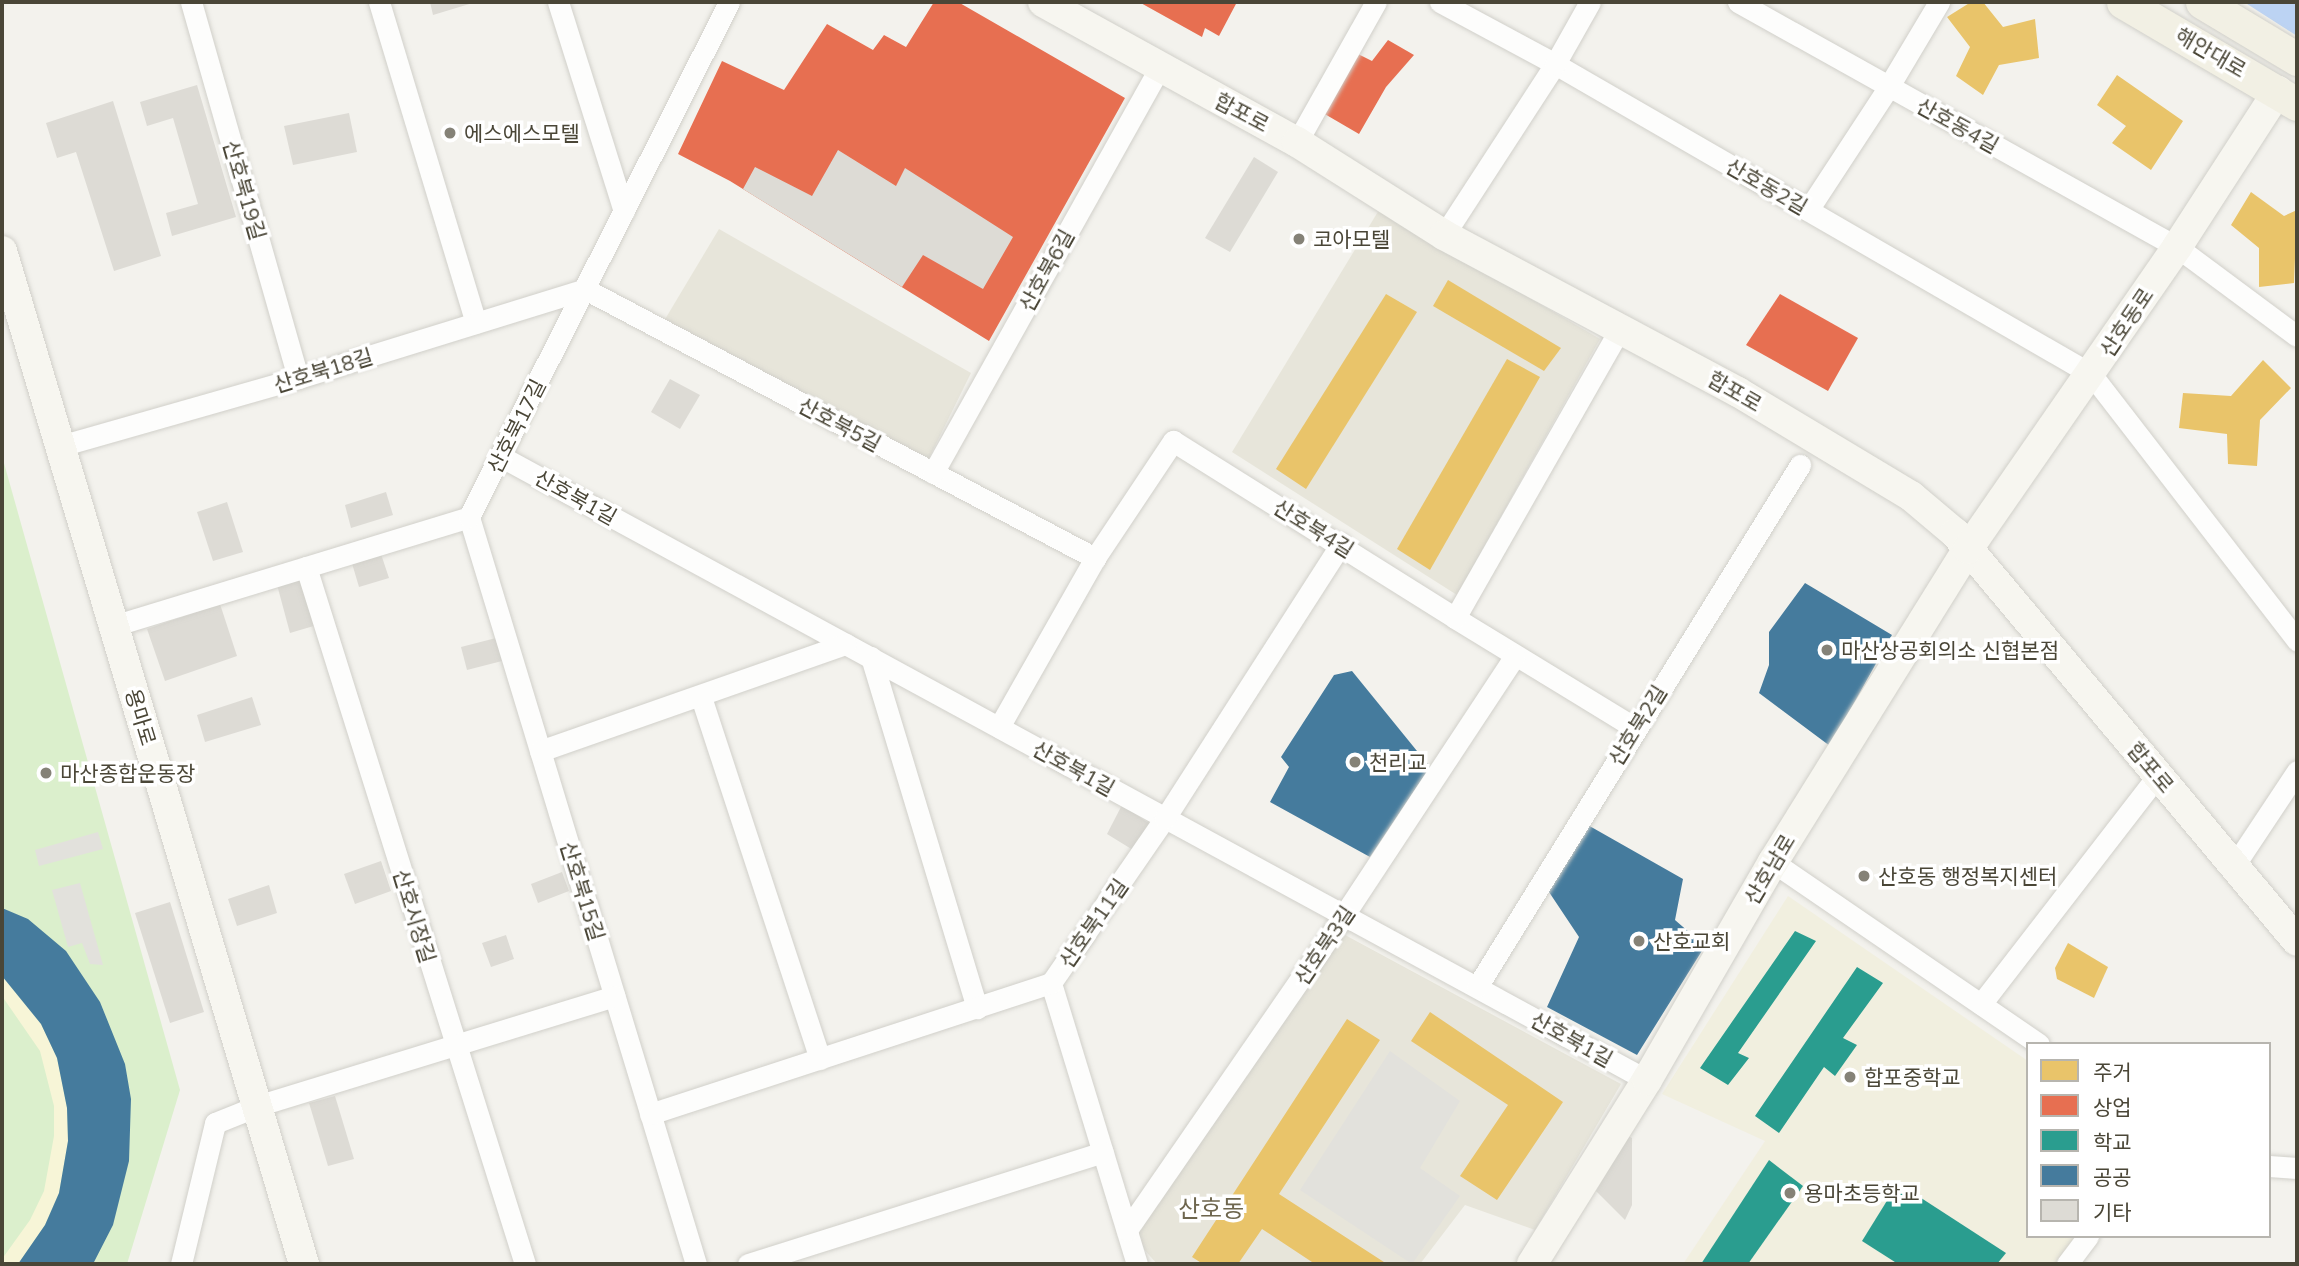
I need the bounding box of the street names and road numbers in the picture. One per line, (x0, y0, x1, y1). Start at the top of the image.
street label: 해안대로 (2171, 22, 2251, 82)
street label: 합포로 (1210, 87, 1274, 137)
street label: 산호동4길 (1913, 92, 2003, 158)
street label: 산호북19길 (219, 137, 271, 243)
street label: 산호동2길 (1722, 153, 1812, 219)
street label: 산호북6길 (1013, 225, 1079, 315)
street label: 산호동로 (2094, 283, 2158, 361)
street label: 산호북18길 (270, 343, 376, 397)
street label: 합포로 (1704, 366, 1766, 416)
street label: 산호북17길 (482, 375, 550, 477)
street label: 산호북5길 (794, 392, 886, 456)
street label: 산호북1길 (531, 464, 621, 530)
street label: 산호북4길 (1269, 494, 1359, 562)
street label: 산호북2길 (1603, 680, 1671, 770)
street label: 용마로 (120, 686, 162, 748)
street label: 산호북1길 (1029, 735, 1119, 801)
street label: 합포로 (2123, 737, 2179, 797)
street label: 산호남로 (1738, 829, 1800, 909)
street label: 산호북15길 (556, 838, 610, 944)
street label: 산호시장길 (389, 866, 441, 966)
street label: 산호북11길 (1053, 874, 1133, 972)
street label: 산호북3길 (1288, 901, 1360, 989)
street label: 산호북1길 (1527, 1006, 1617, 1072)

